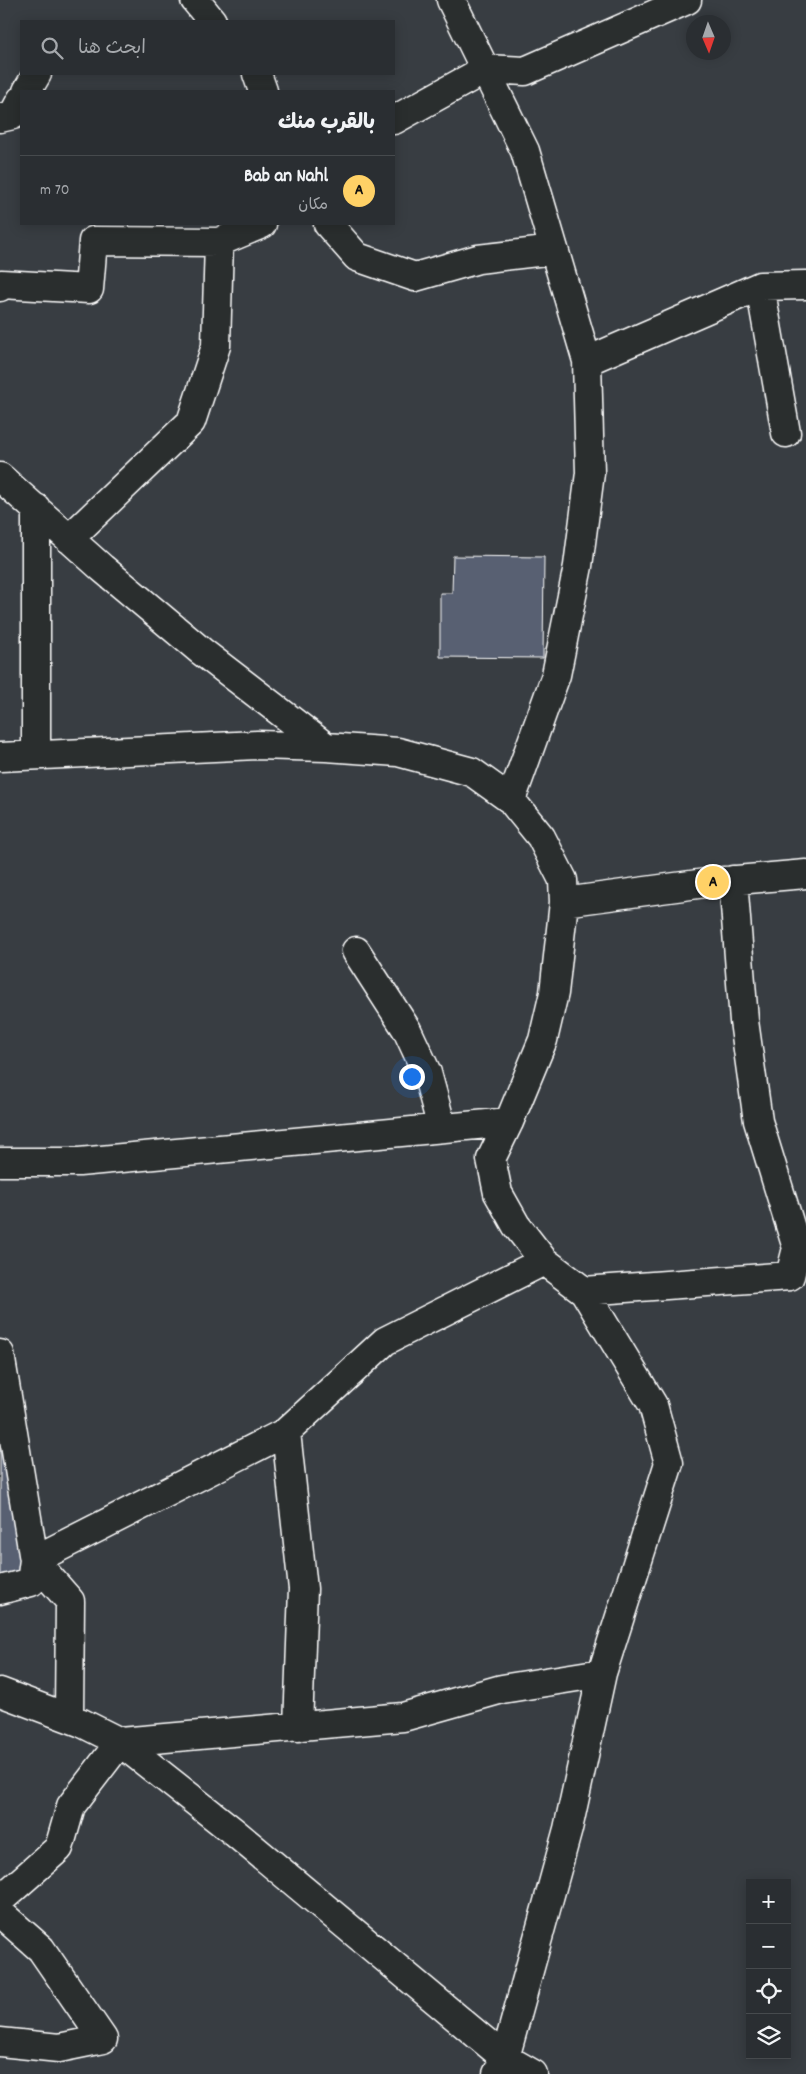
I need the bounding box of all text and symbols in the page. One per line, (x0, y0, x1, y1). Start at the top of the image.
north arrow (686, 15, 731, 60)
search box (20, 20, 395, 75)
icon: search (38, 34, 66, 62)
text: ابحث هنا (78, 36, 146, 63)
text: بالقرب منك (278, 109, 375, 139)
text: Bab an Nahl (244, 164, 328, 191)
text: 70 m (40, 179, 70, 202)
text: A (355, 179, 363, 202)
text: مكان (298, 194, 328, 217)
pin: A (697, 863, 729, 901)
your location (399, 1064, 425, 1090)
map controls (746, 1879, 791, 2059)
button: + (746, 1879, 791, 1924)
button: − (746, 1924, 791, 1969)
button: locate (746, 1969, 791, 2014)
button: layers (746, 2014, 791, 2059)

